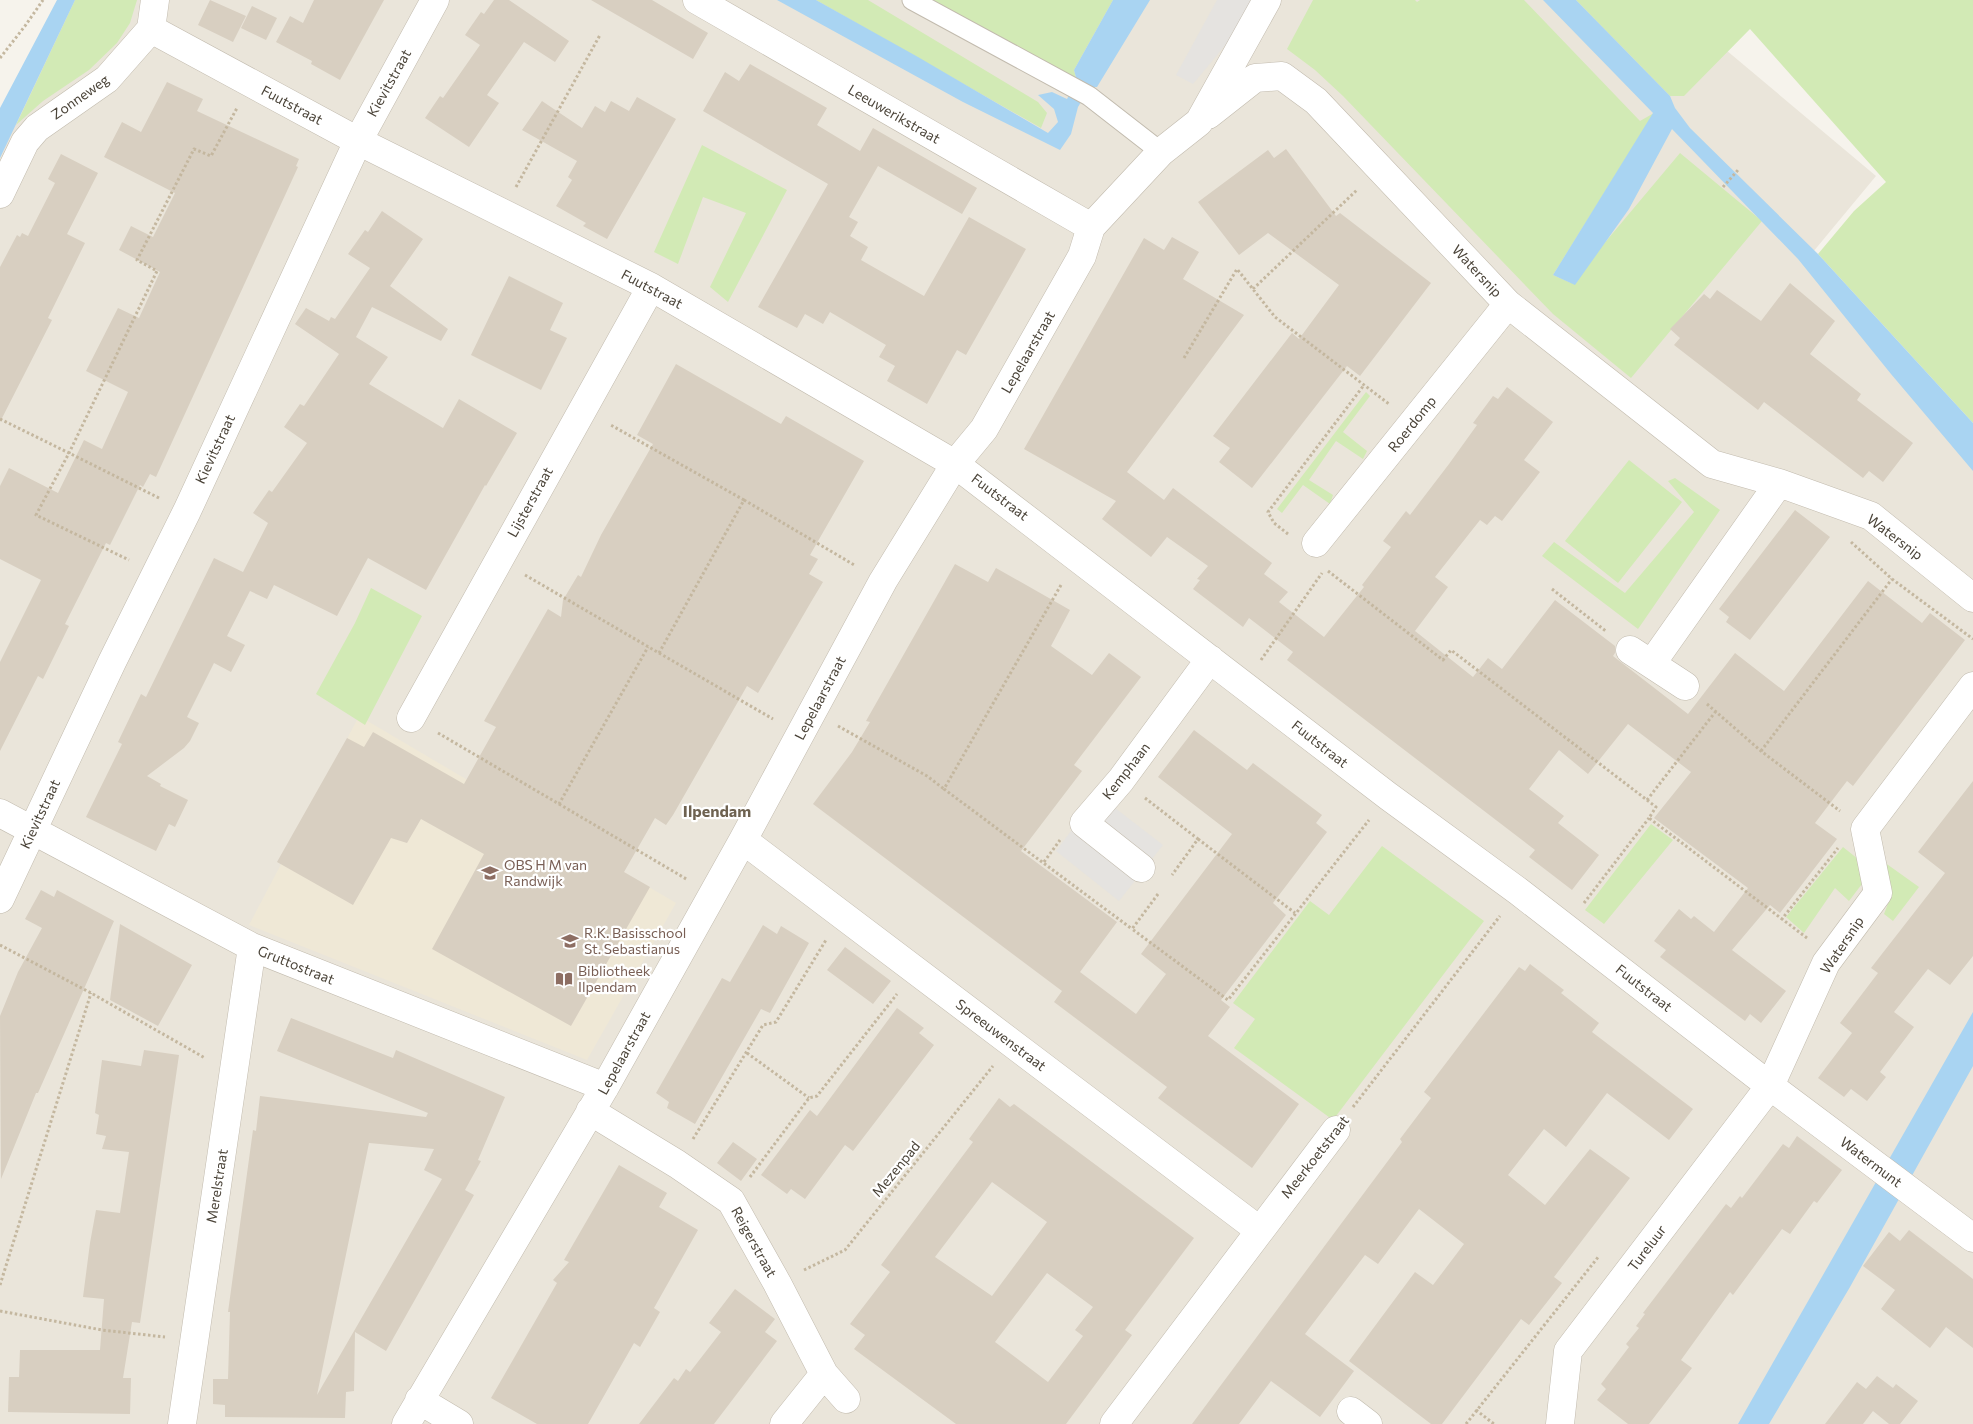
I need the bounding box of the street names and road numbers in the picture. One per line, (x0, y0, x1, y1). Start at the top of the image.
street label: Kievitstraat (363, 46, 414, 120)
street label: Zonneweg (47, 70, 112, 123)
street label: Leeuwerikstraat (845, 80, 944, 147)
street label: Fuutstraat (259, 81, 326, 128)
street label: Watersnip (1449, 241, 1506, 300)
street label: Fuutstraat (619, 265, 686, 312)
street label: Lepelaarstraat (997, 307, 1058, 396)
street label: Roerdomp (1384, 392, 1439, 455)
street label: Kievitstraat (191, 411, 238, 486)
street label: Lijsterstraat (503, 463, 556, 540)
street label: Fuutstraat (968, 470, 1032, 524)
street label: Watersnip (1864, 510, 1927, 563)
street label: Lepelaarstraat (790, 653, 849, 743)
street label: Fuutstraat (1289, 716, 1352, 771)
street label: Kemphaan (1098, 739, 1153, 803)
street label: Kievitstraat (16, 776, 63, 851)
street label: Watersnip (1816, 913, 1867, 977)
street label: Gruttostraat (255, 941, 337, 988)
street label: Fuutstraat (1613, 960, 1676, 1015)
street label: Spreeuwenstraat (953, 995, 1050, 1074)
street label: Lepelaarstraat (594, 1008, 654, 1097)
street label: Meerkoetstraat (1277, 1112, 1352, 1201)
street label: Watermunt (1837, 1133, 1906, 1191)
street label: Mezenpad (868, 1137, 923, 1200)
street label: Merelstraat (202, 1147, 231, 1224)
street label: Reigerstraat (728, 1204, 781, 1280)
street label: Tureluur (1624, 1221, 1670, 1274)

